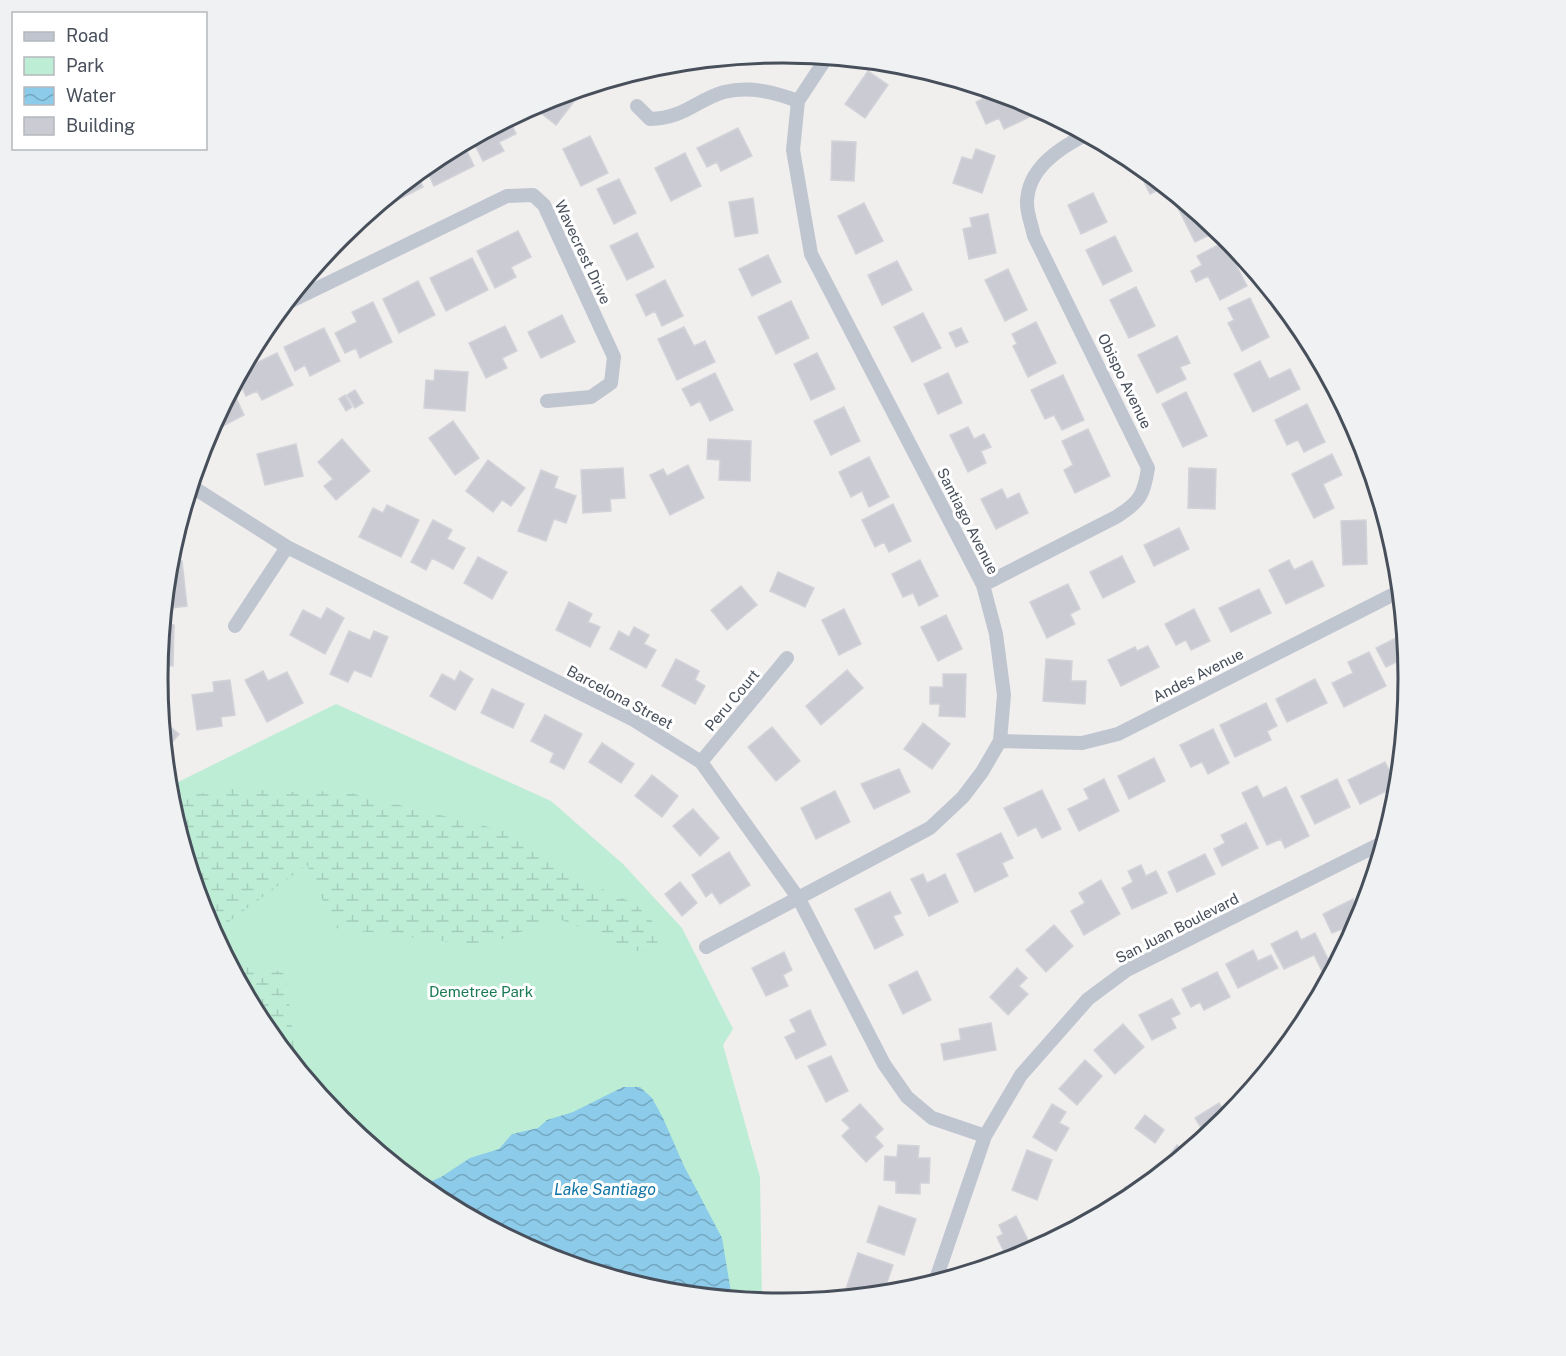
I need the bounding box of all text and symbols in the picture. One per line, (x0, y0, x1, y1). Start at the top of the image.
legend (12, 12, 207, 150)
text: Road (66, 25, 109, 46)
text: Park (66, 55, 104, 76)
text: Water (66, 85, 116, 106)
text: Building (66, 115, 135, 136)
street label: Wavecrest Drive (551, 197, 615, 307)
street label: Obispo Avenue (1095, 331, 1155, 431)
street label: Santiago Avenue (934, 465, 1002, 577)
street label: Andes Avenue (1150, 645, 1246, 705)
street label: Barcelona Street (564, 662, 676, 732)
street label: Peru Court (701, 666, 763, 734)
street label: San Juan Boulevard (1113, 890, 1241, 966)
park label: Demetree Park (429, 983, 533, 1000)
water label: Lake Santiago (554, 1180, 656, 1199)

